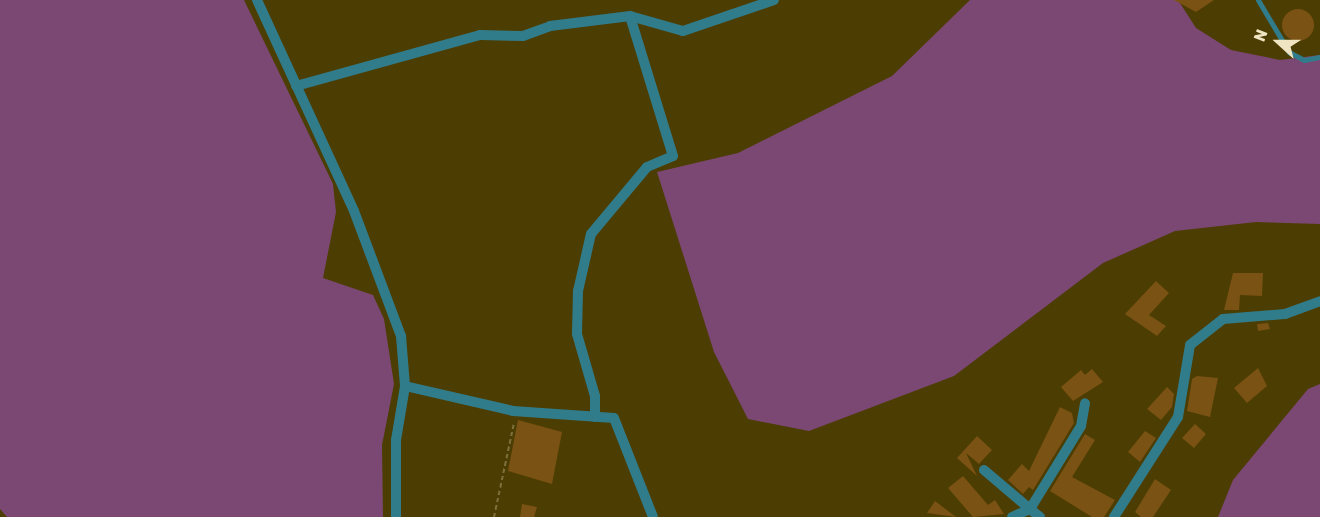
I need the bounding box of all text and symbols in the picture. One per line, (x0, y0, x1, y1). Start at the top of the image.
north arrow (1248, 12, 1308, 72)
text: N (1250, 27, 1272, 44)

